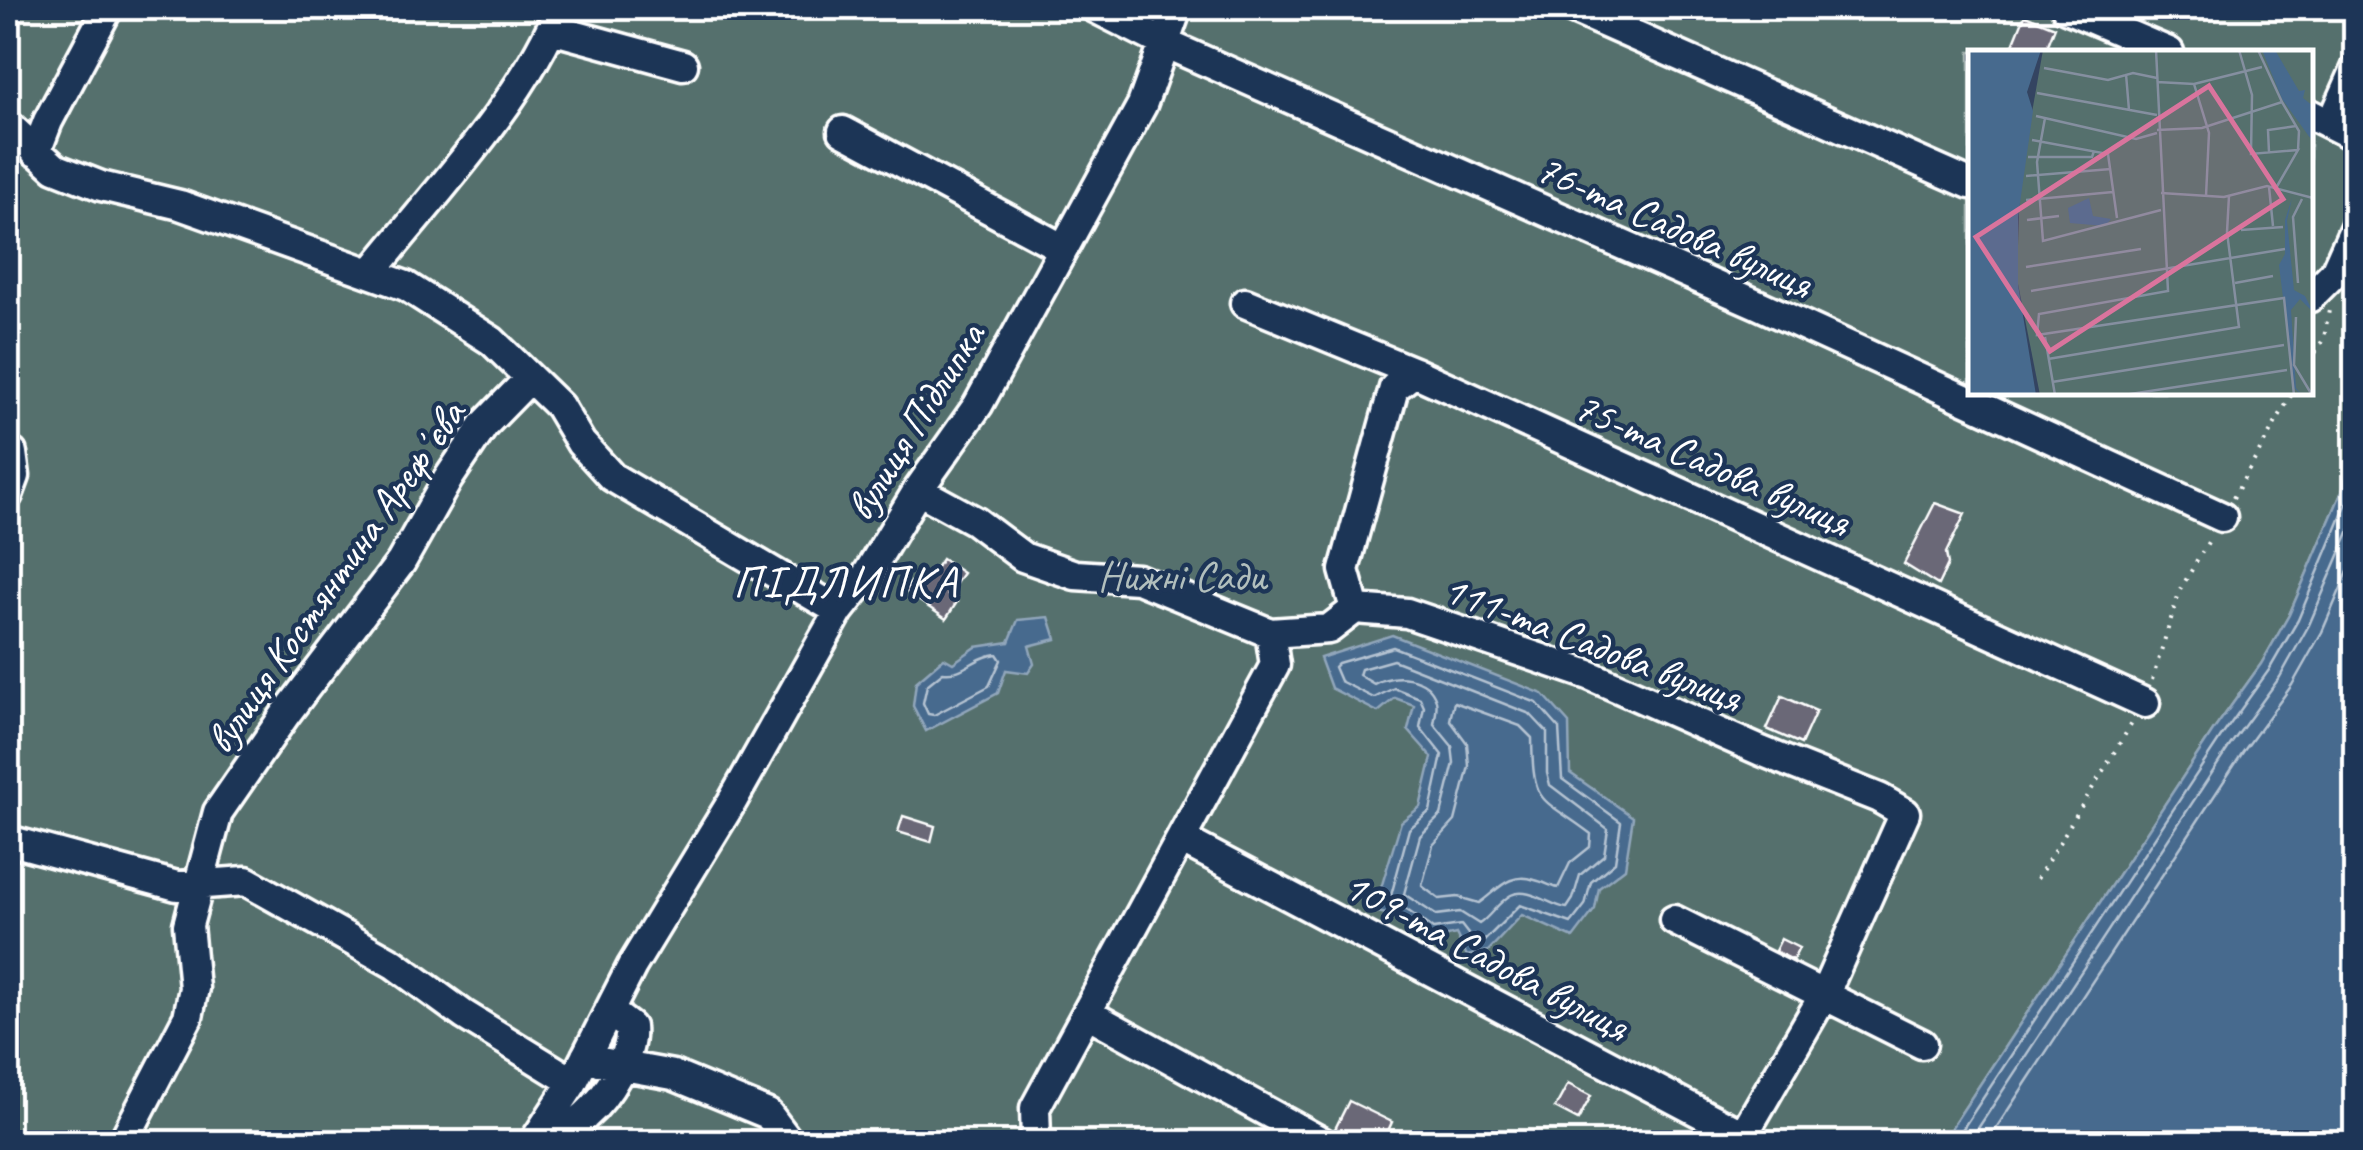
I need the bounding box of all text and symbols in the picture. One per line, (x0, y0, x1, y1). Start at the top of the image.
inset map (1968, 50, 2313, 395)
street label: 76-та Садова вулиця (1529, 142, 1822, 311)
street label: вулиця Підлипка (834, 310, 999, 530)
street label: 75-та Садова вулиця (1567, 380, 1860, 549)
street label: вулиця Костянтина Арефʼєва (193, 388, 479, 764)
park label: Нижні Сади (1098, 550, 1269, 603)
district label: ПІДЛИПКА (733, 554, 959, 611)
street label: 111-та Садова вулиця (1436, 562, 1750, 725)
street label: 109-та Садова вулиця (1335, 859, 1639, 1054)

